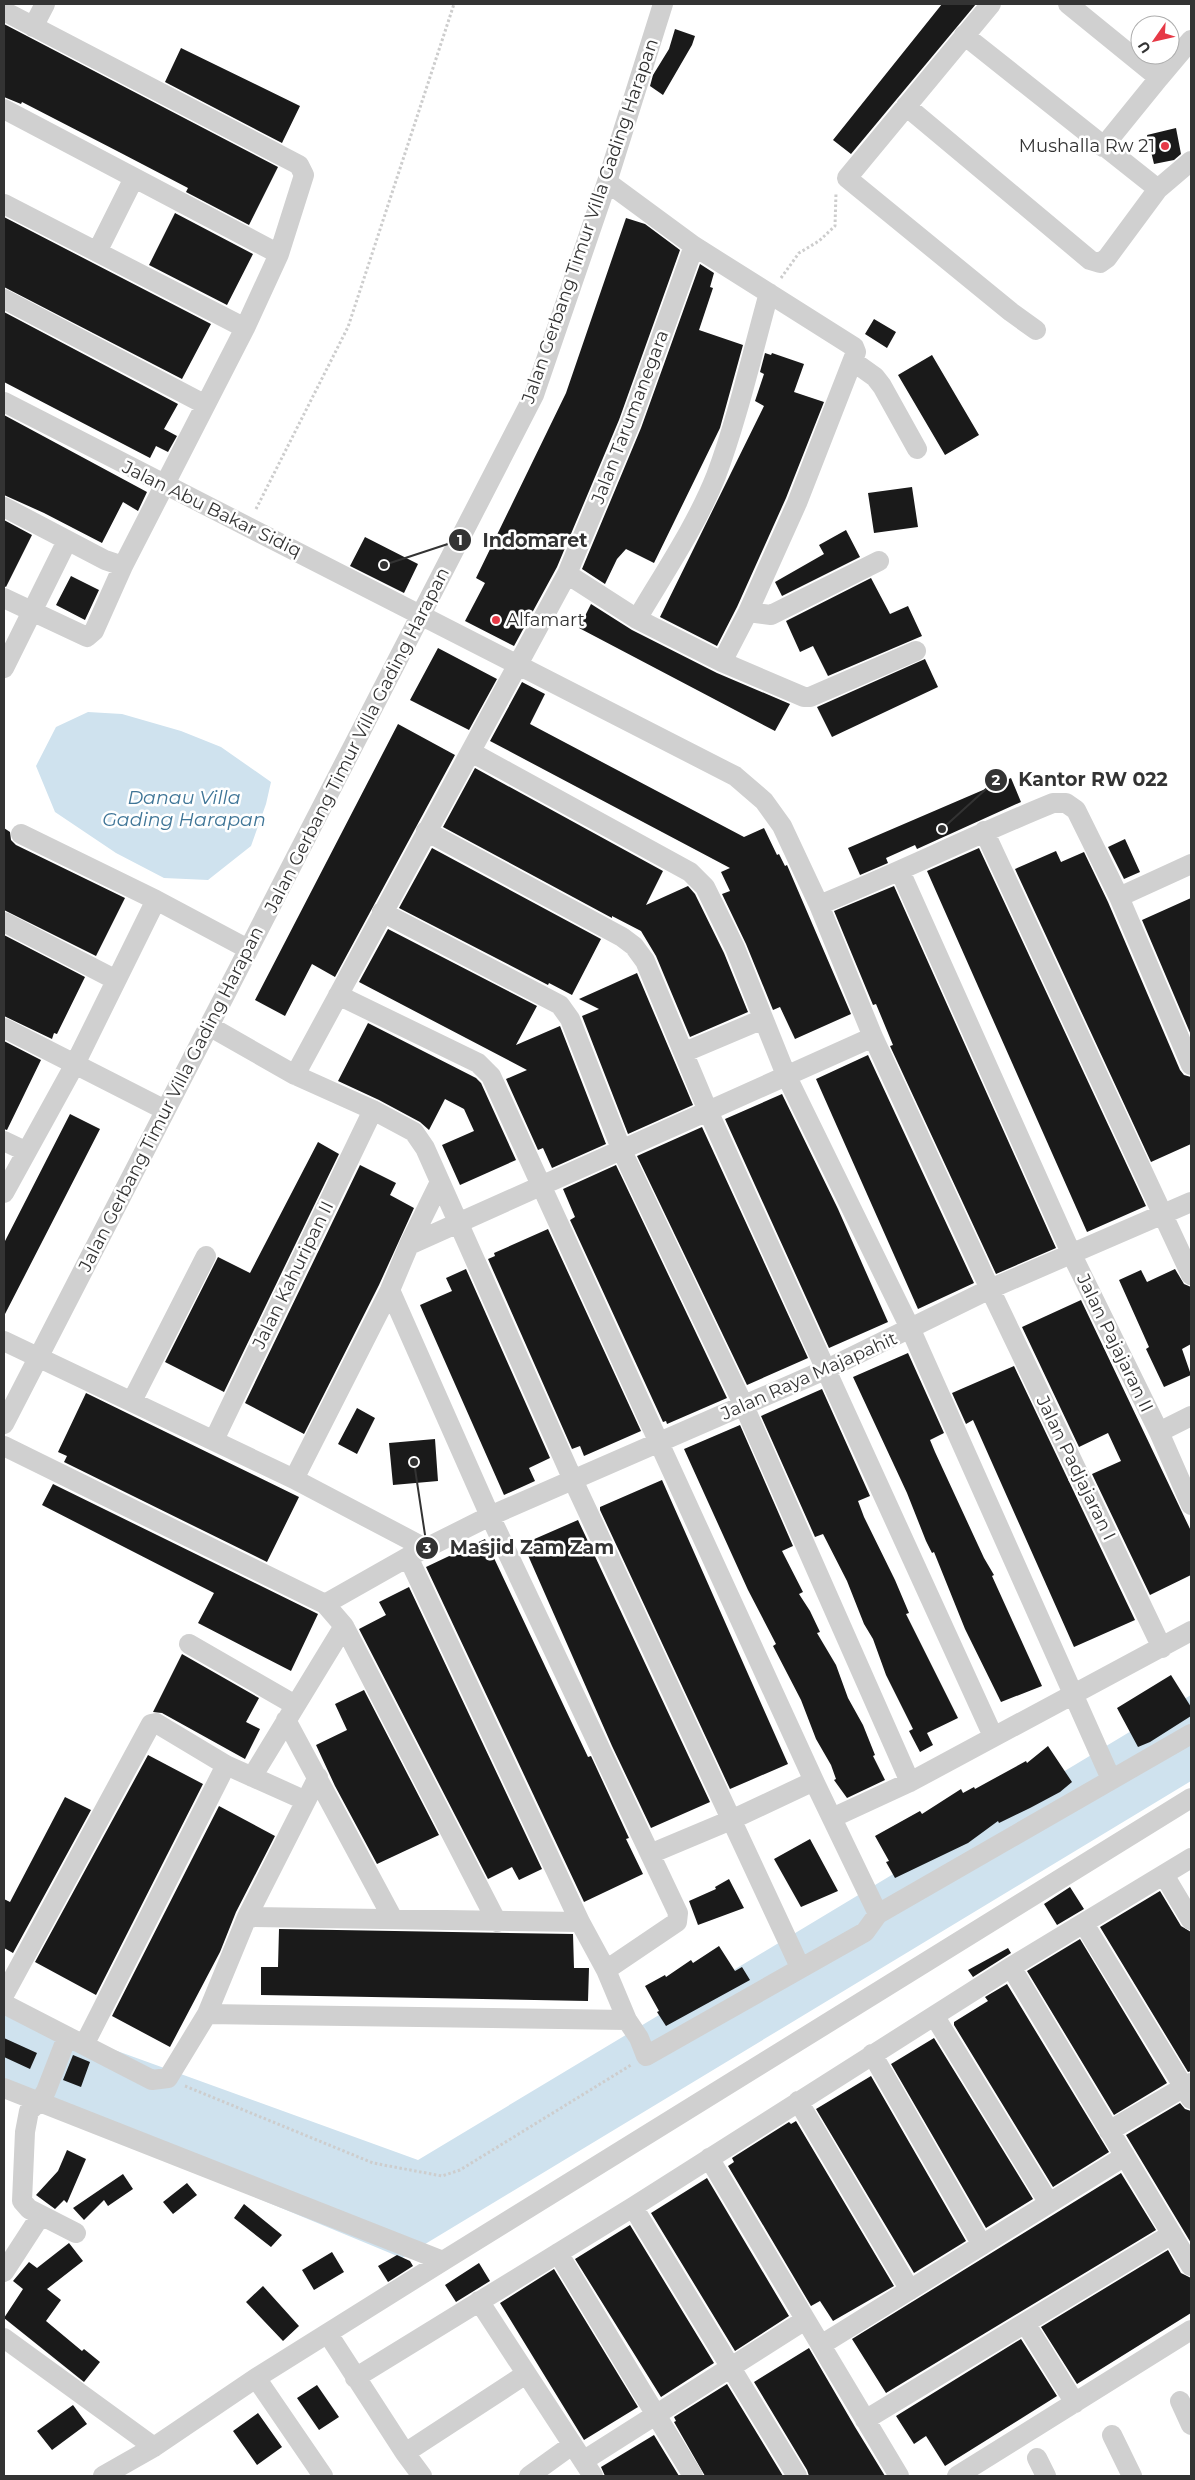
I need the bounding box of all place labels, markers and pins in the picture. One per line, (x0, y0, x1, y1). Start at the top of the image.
place label: Mushalla Rw 21 (1019, 135, 1155, 157)
marker: Mushalla Rw 21 (1159, 140, 1171, 152)
callout: Indomaret (447, 523, 597, 557)
place label: Alfamart (506, 609, 585, 631)
marker: Alfamart (490, 614, 502, 626)
callout: Kantor RW 022 (983, 763, 1178, 797)
callout: Masjid Zam Zam (415, 1531, 624, 1565)

